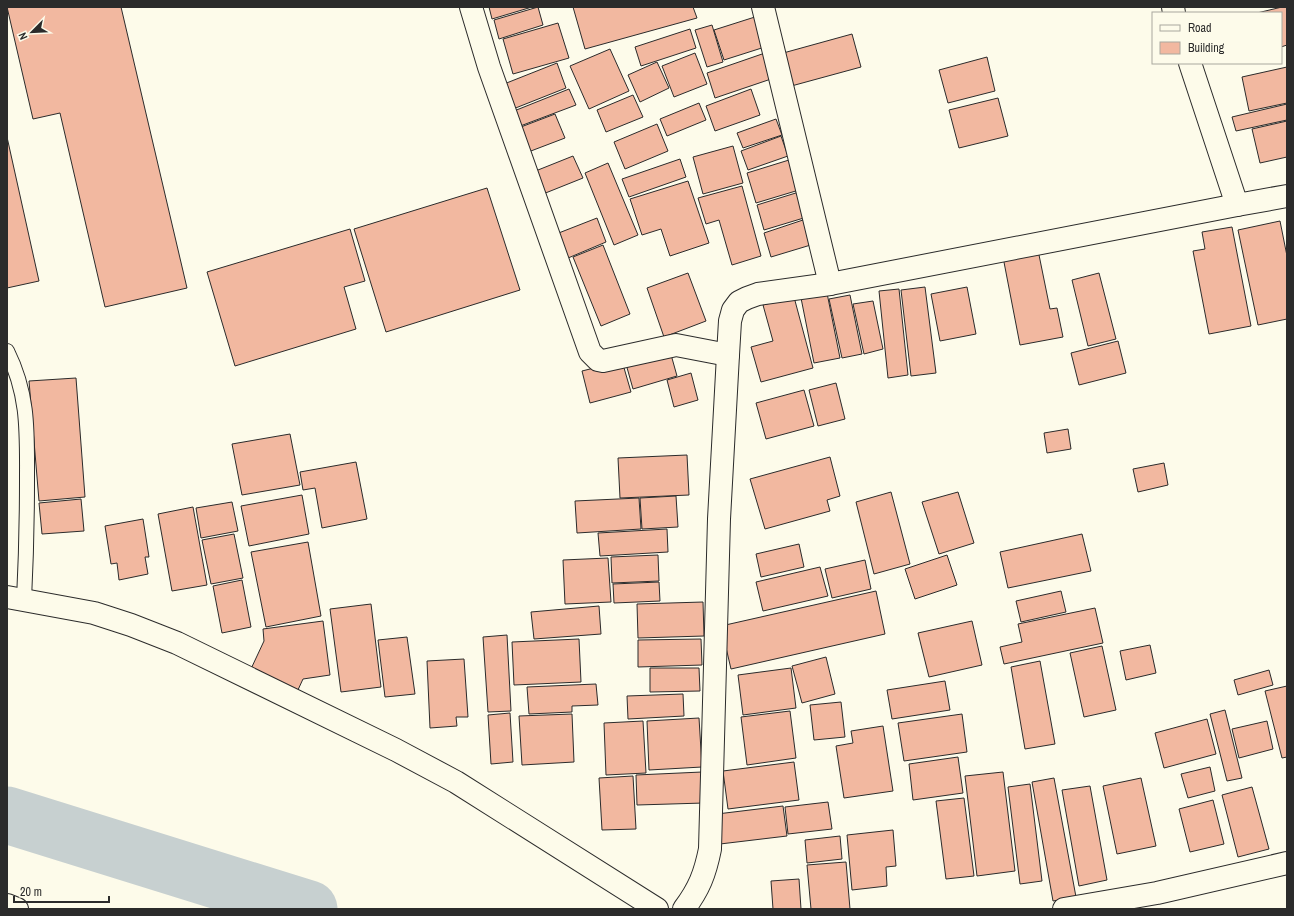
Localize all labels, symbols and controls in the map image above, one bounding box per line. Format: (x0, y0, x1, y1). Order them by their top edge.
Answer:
north arrow (12, 12, 52, 52)
legend (1152, 12, 1282, 64)
text: Road (1188, 20, 1212, 36)
text: N (15, 30, 31, 42)
text: Building (1188, 40, 1225, 56)
scale bar (14, 878, 109, 904)
text: 20 m (20, 884, 42, 900)

